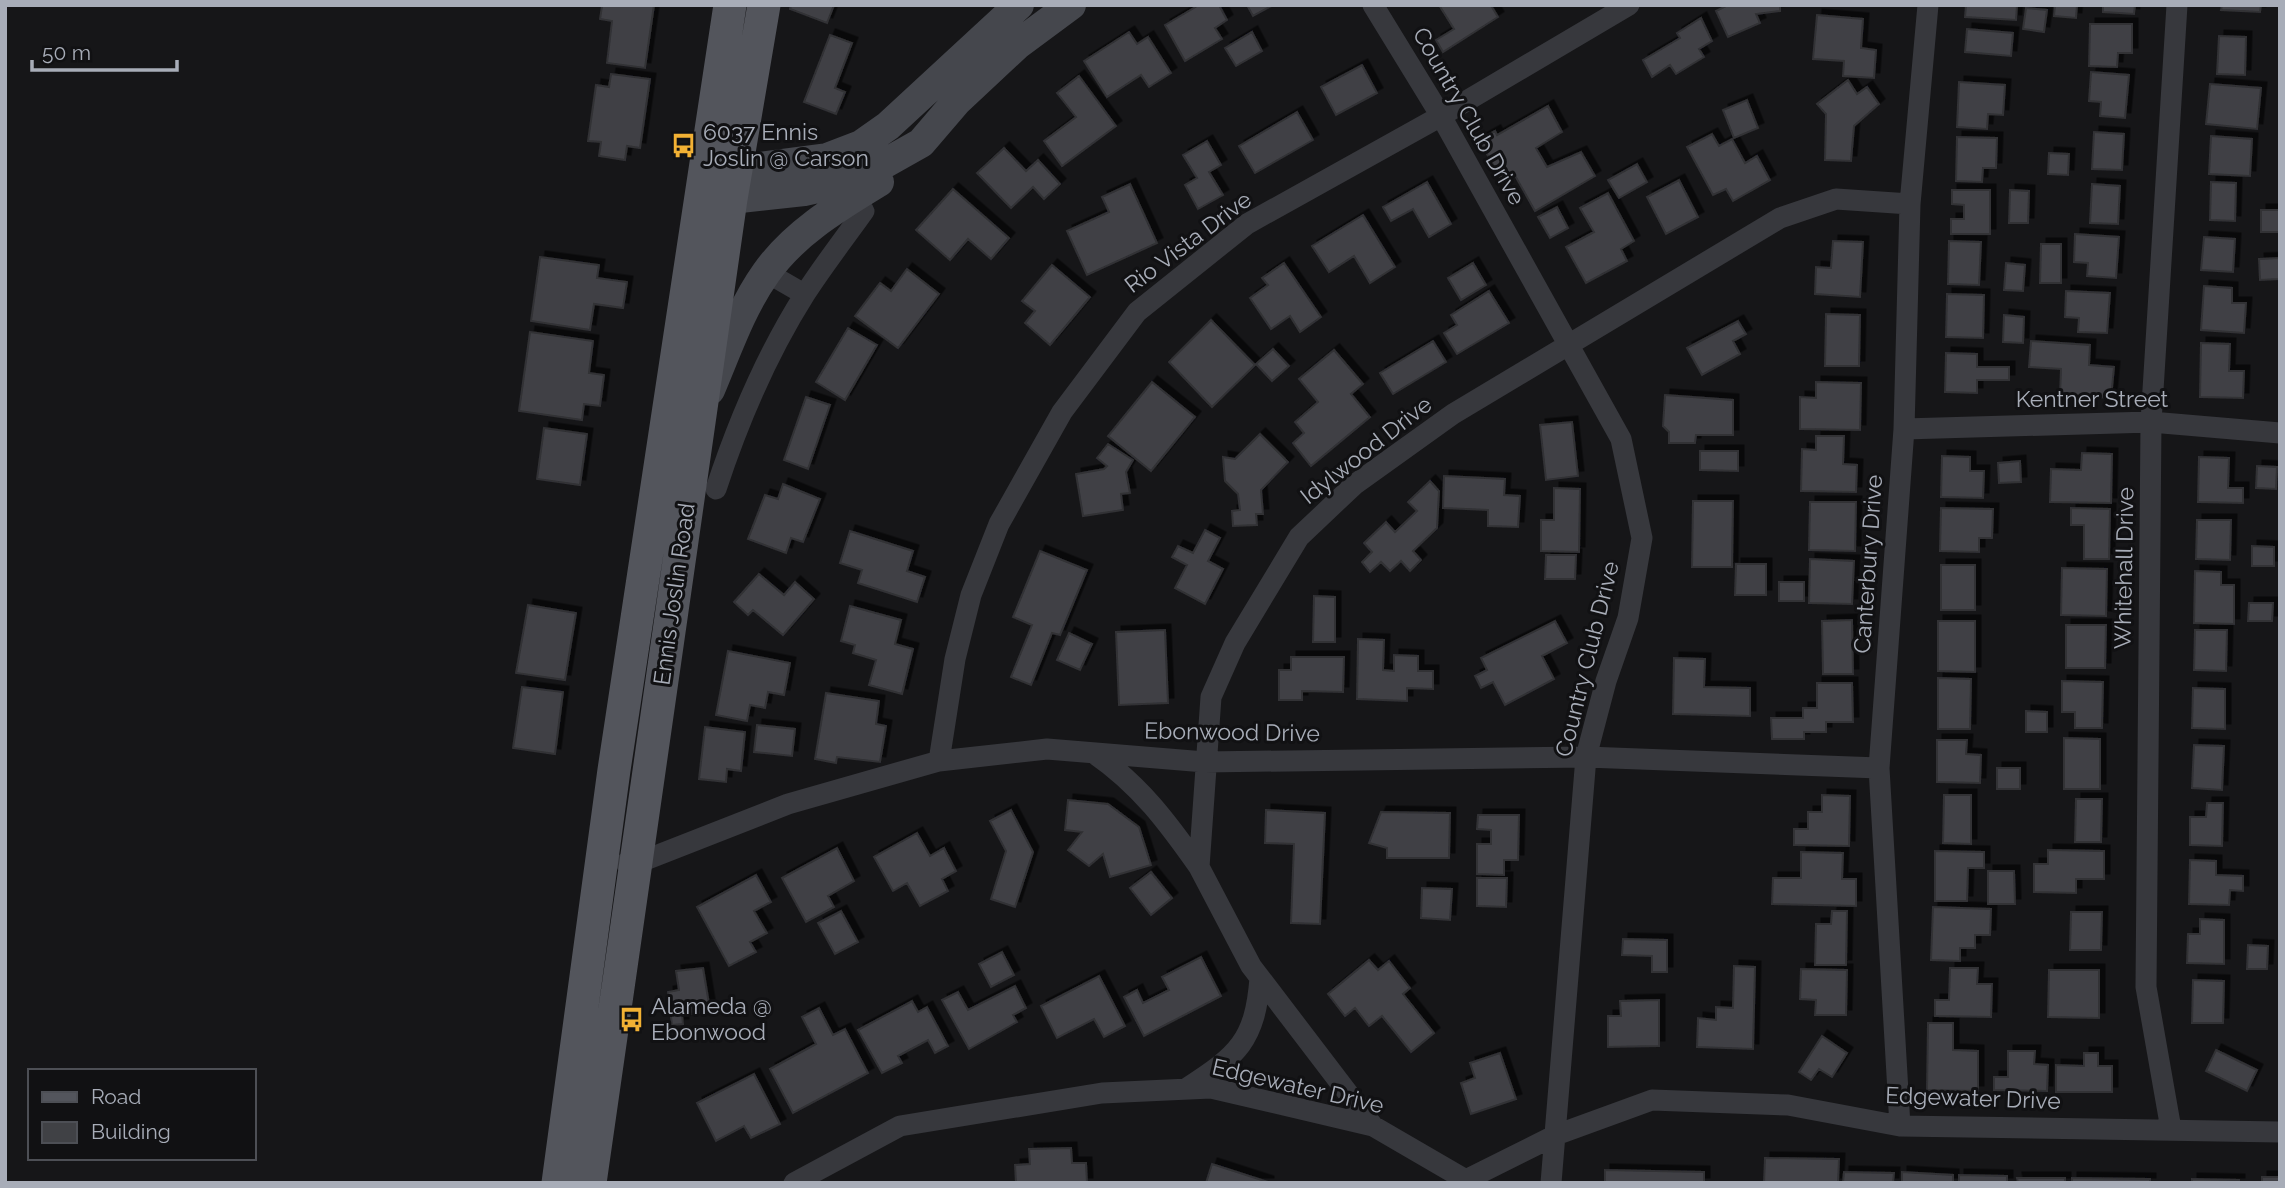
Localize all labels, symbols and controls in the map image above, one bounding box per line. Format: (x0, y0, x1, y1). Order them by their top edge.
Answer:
street label: Country Club Drive (1408, 22, 1531, 209)
scale bar (32, 28, 177, 72)
text: 50 m (42, 40, 91, 65)
place label: 6037 Ennis Joslin @ Carson (703, 118, 869, 171)
bus stop icon: 6037 Ennis Joslin @ Carson (669, 131, 697, 159)
street label: Rio Vista Drive (1119, 185, 1256, 298)
street label: Kentner Street (2016, 385, 2169, 412)
street label: Idylwood Drive (1295, 390, 1437, 509)
street label: Canterbury Drive (1848, 474, 1887, 654)
street label: Whitehall Drive (2109, 487, 2138, 649)
street label: Ennis Joslin Road (647, 501, 700, 687)
street label: Country Club Drive (1549, 558, 1624, 759)
street label: Ebonwood Drive (1144, 716, 1320, 747)
place label: Alameda @ Ebonwood (651, 992, 772, 1045)
bus stop icon: Alameda @ Ebonwood (617, 1005, 645, 1033)
street label: Edgewater Drive (1210, 1053, 1387, 1118)
legend (28, 1069, 256, 1160)
street label: Edgewater Drive (1885, 1081, 2061, 1114)
text: Road (91, 1084, 141, 1109)
text: Building (91, 1119, 171, 1144)

